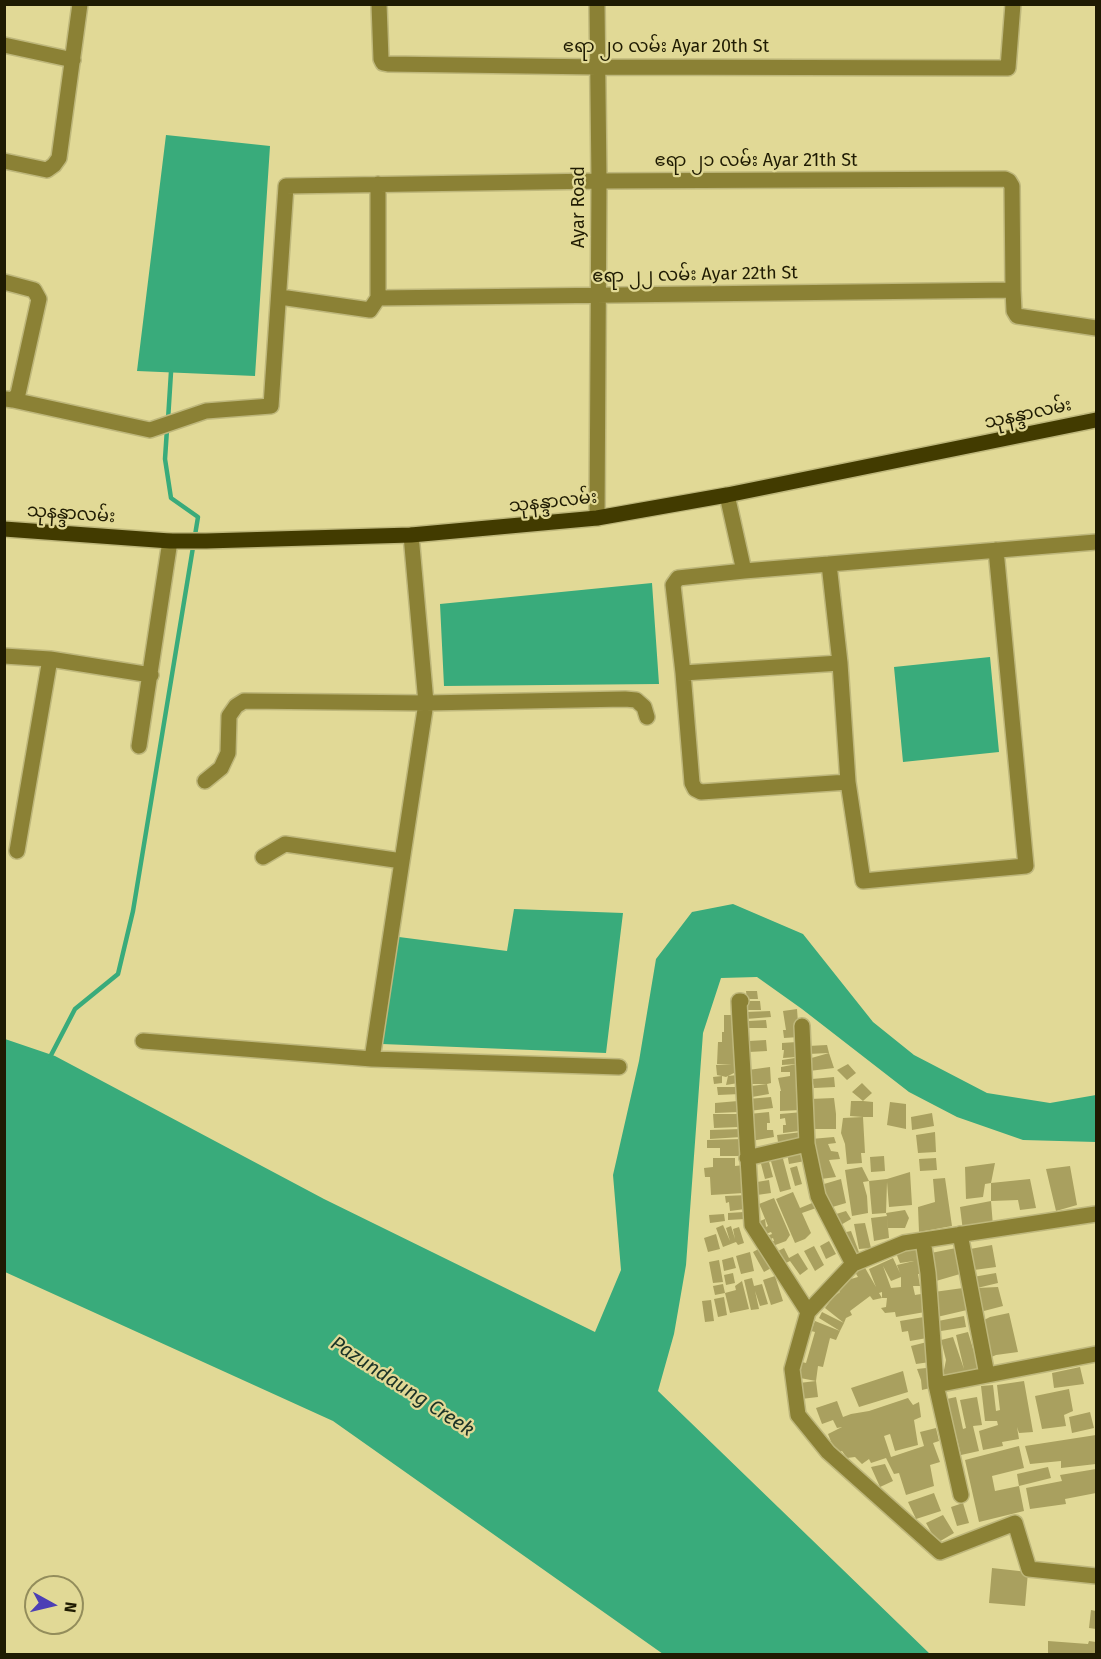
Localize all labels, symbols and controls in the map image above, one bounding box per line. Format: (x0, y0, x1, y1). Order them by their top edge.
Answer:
street label: ဧရာ ၂၀ လမ်း Ayar 20th St (563, 36, 769, 58)
street label: ဧရာ ၂၁ လမ်း Ayar 21th St (654, 150, 858, 172)
street label: Ayar Road (568, 166, 590, 248)
street label: ဧရာ ၂၂ လမ်း Ayar 22th St (592, 262, 798, 288)
street label: သုနန္ဒာလမ်း (982, 394, 1074, 434)
street label: သုနန္ဒာလမ်း (508, 487, 598, 517)
street label: သုနန္ဒာလမ်း (26, 500, 116, 528)
water label: Pazundaung Creek (326, 1332, 478, 1442)
north arrow (24, 1575, 84, 1635)
text: N (60, 1601, 80, 1614)

